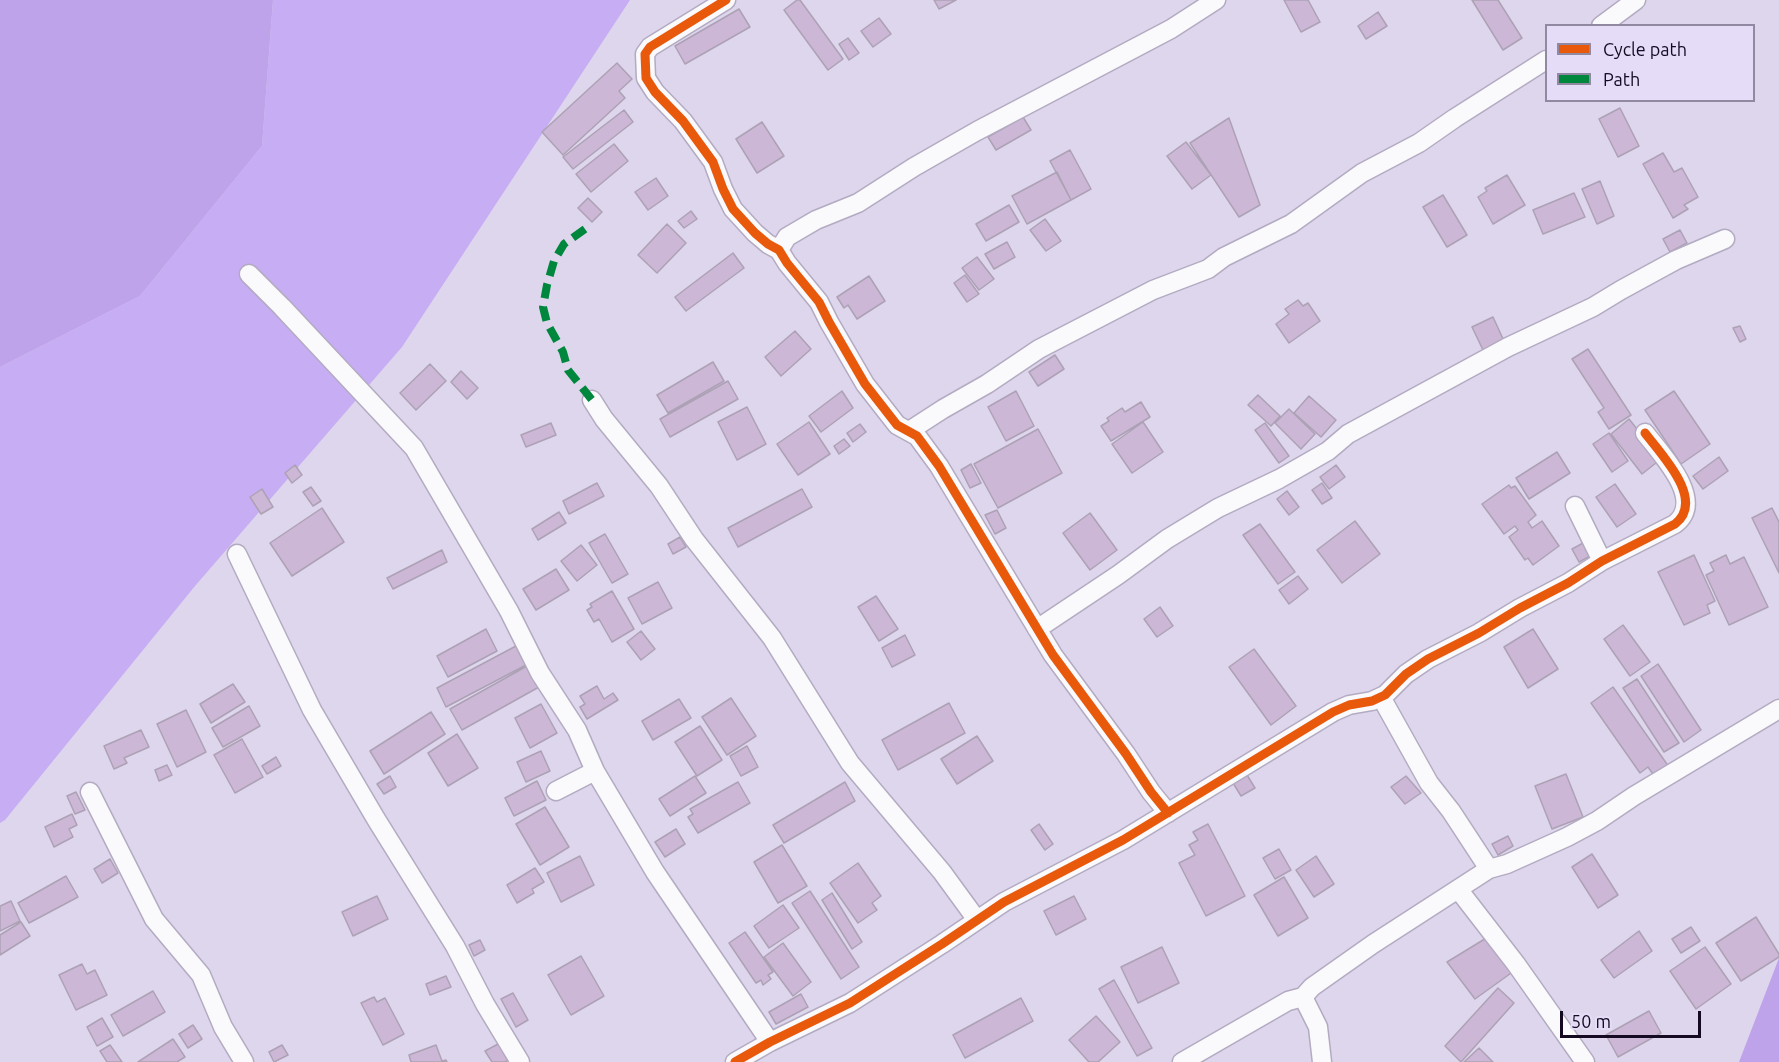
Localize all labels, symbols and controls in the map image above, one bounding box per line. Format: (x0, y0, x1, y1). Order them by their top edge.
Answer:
legend (1545, 24, 1755, 102)
text: Cycle path (1603, 39, 1687, 59)
text: Path (1603, 69, 1640, 89)
scale bar (1563, 999, 1704, 1037)
text: 50 m (1571, 1011, 1611, 1031)

